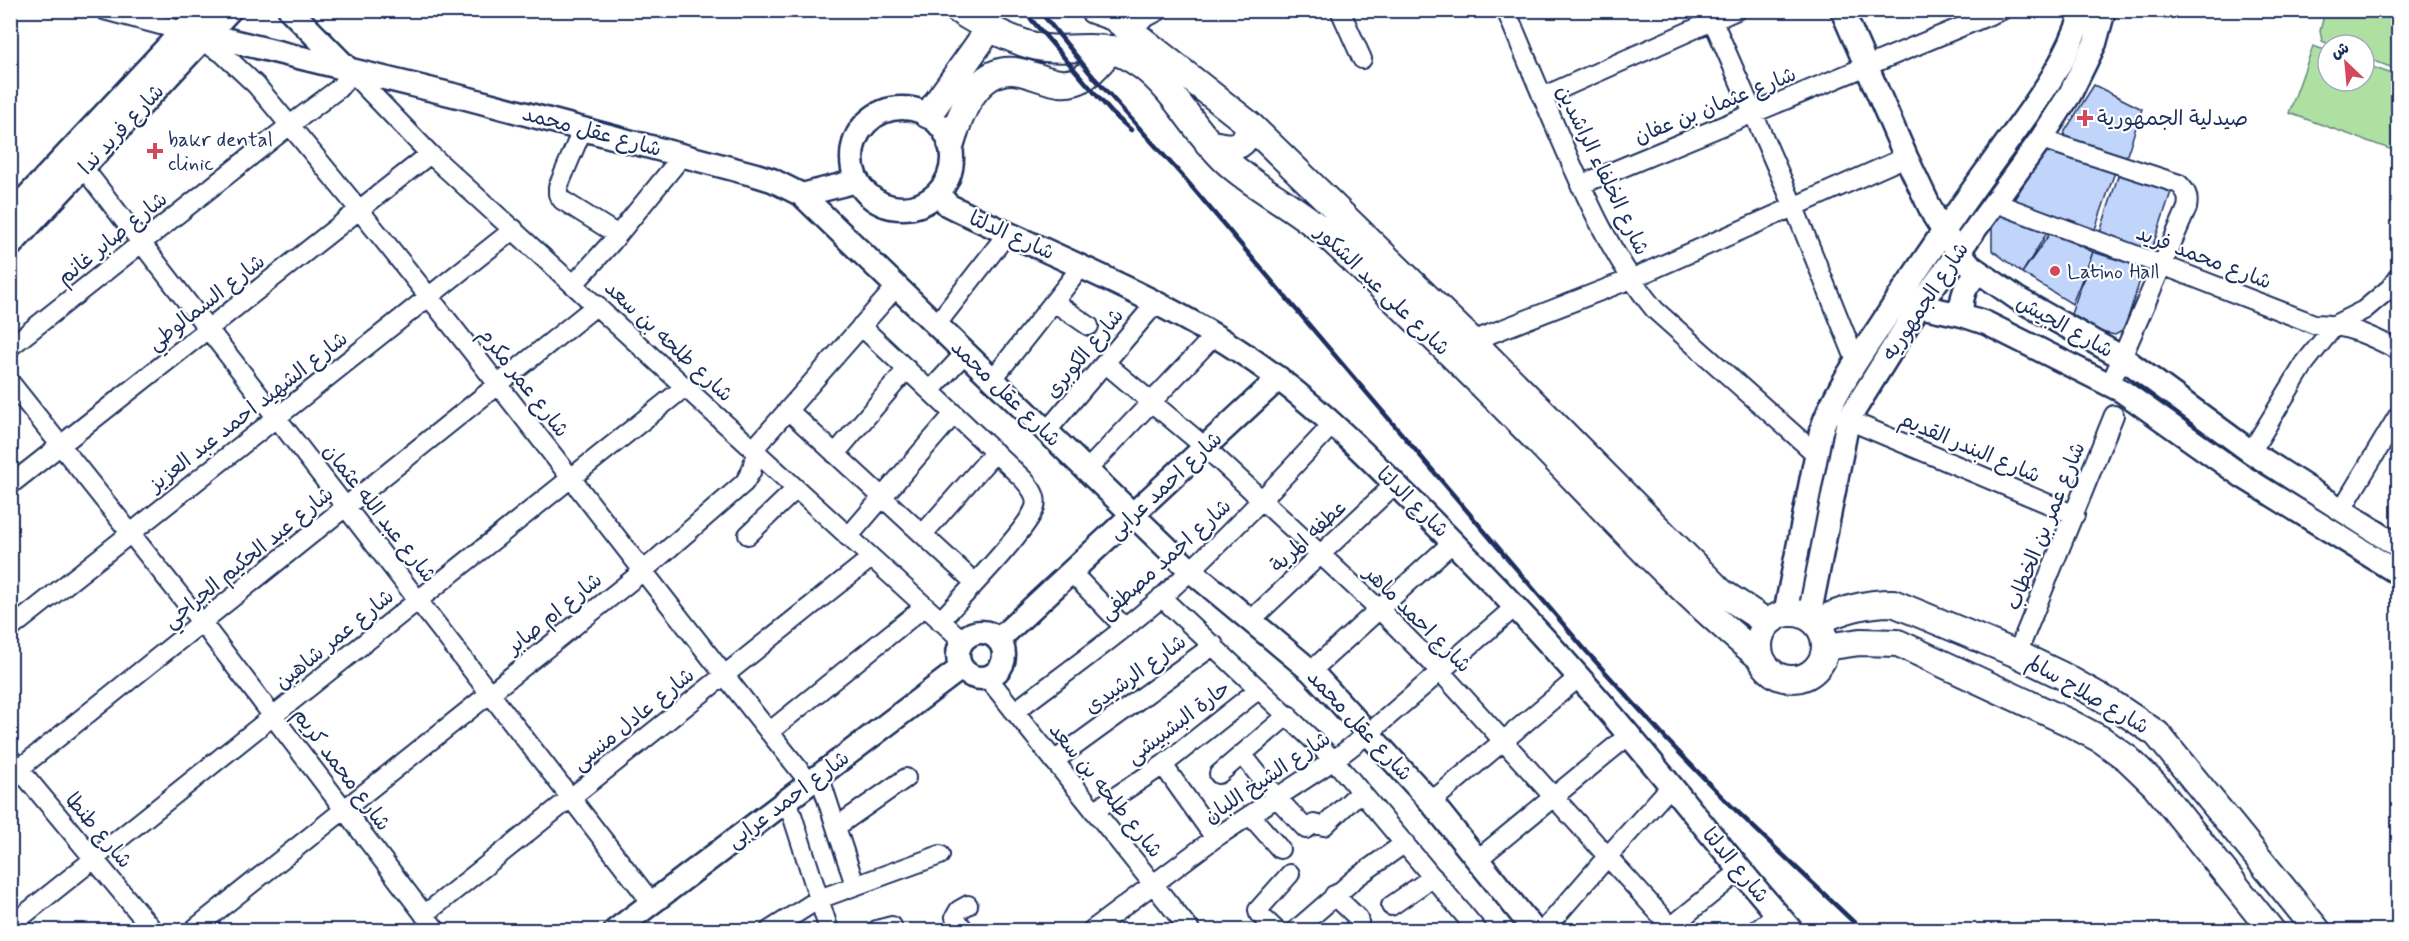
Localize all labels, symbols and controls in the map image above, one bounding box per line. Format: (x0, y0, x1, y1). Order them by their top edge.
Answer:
north arrow (2316, 33, 2376, 93)
text: ش (2328, 38, 2353, 64)
street label: شارع عثمان بن عفان (1630, 61, 1801, 151)
street label: شارع فريد ندا (73, 78, 171, 181)
street label: شارع الخلفاء الراشدين (1549, 81, 1655, 260)
street label: شارع عقل محمد (519, 100, 664, 164)
place label: صيدلية الجمهورية (2097, 105, 2248, 133)
marker: صيدلية الجمهورية (2078, 111, 2092, 125)
place label: bakr dental clinic (168, 126, 273, 178)
marker: bakr dental clinic (146, 142, 164, 160)
street label: شارع صابر غانم (52, 186, 174, 293)
street label: شارع الدلتا (964, 205, 1059, 267)
street label: شارع على عبد الشكور (1307, 218, 1456, 362)
street label: شارع محمد فريد (2132, 219, 2275, 297)
street label: شارع الجمهوريه (1876, 237, 1976, 366)
street label: شارع السمالوطي (142, 248, 274, 361)
place label: Latino Hall (2067, 258, 2160, 286)
marker: Latino Hall (2048, 264, 2062, 278)
street label: شارع طلحه بن سعد (598, 275, 739, 409)
street label: شارع الجيش (2011, 289, 2118, 365)
street label: شارع الكوبرى (1039, 303, 1131, 405)
street label: شارع عمر مكرم (471, 322, 575, 444)
street label: شارع الشهيد احمد عبد العزيز (142, 325, 354, 500)
street label: شارع عقل محمد (944, 334, 1066, 453)
street label: شارع البندر القديم (1894, 406, 2044, 491)
street label: شارع احمد عرابى (1102, 425, 1229, 546)
street label: شارع عبد الله عثمان (316, 438, 442, 589)
street label: شارع عمر بن الخطاب (1999, 438, 2092, 615)
street label: شارع الدلتا (1370, 461, 1455, 544)
street label: شارع عبد الحكيم الجراحي (158, 480, 342, 638)
street label: شارع احمد مصطفى (1094, 493, 1238, 627)
street label: عطفه المرية (1264, 494, 1353, 579)
street label: شارع احمد ماهر (1356, 559, 1477, 679)
street label: شارع ام صابر (499, 566, 609, 663)
street label: شارع عمر شاهين (269, 583, 400, 697)
street label: شارع الرشيدى (1079, 628, 1192, 721)
street label: شارع صلاح سالم (2021, 649, 2154, 742)
street label: شارع عادل منسى (567, 662, 701, 778)
street label: شارع عقل محمد (1300, 664, 1418, 788)
street label: حارة البشبيشى (1121, 674, 1236, 771)
street label: شارع محمد كريم (285, 702, 397, 838)
street label: شارع طلحه بن سعد (1042, 717, 1169, 864)
street label: شارع الشيخ اللبان (1199, 725, 1337, 831)
street label: شارع احمد عرابى (722, 744, 856, 855)
street label: شارع طنطا (58, 787, 138, 874)
street label: شارع الدلتا (1695, 822, 1775, 909)

